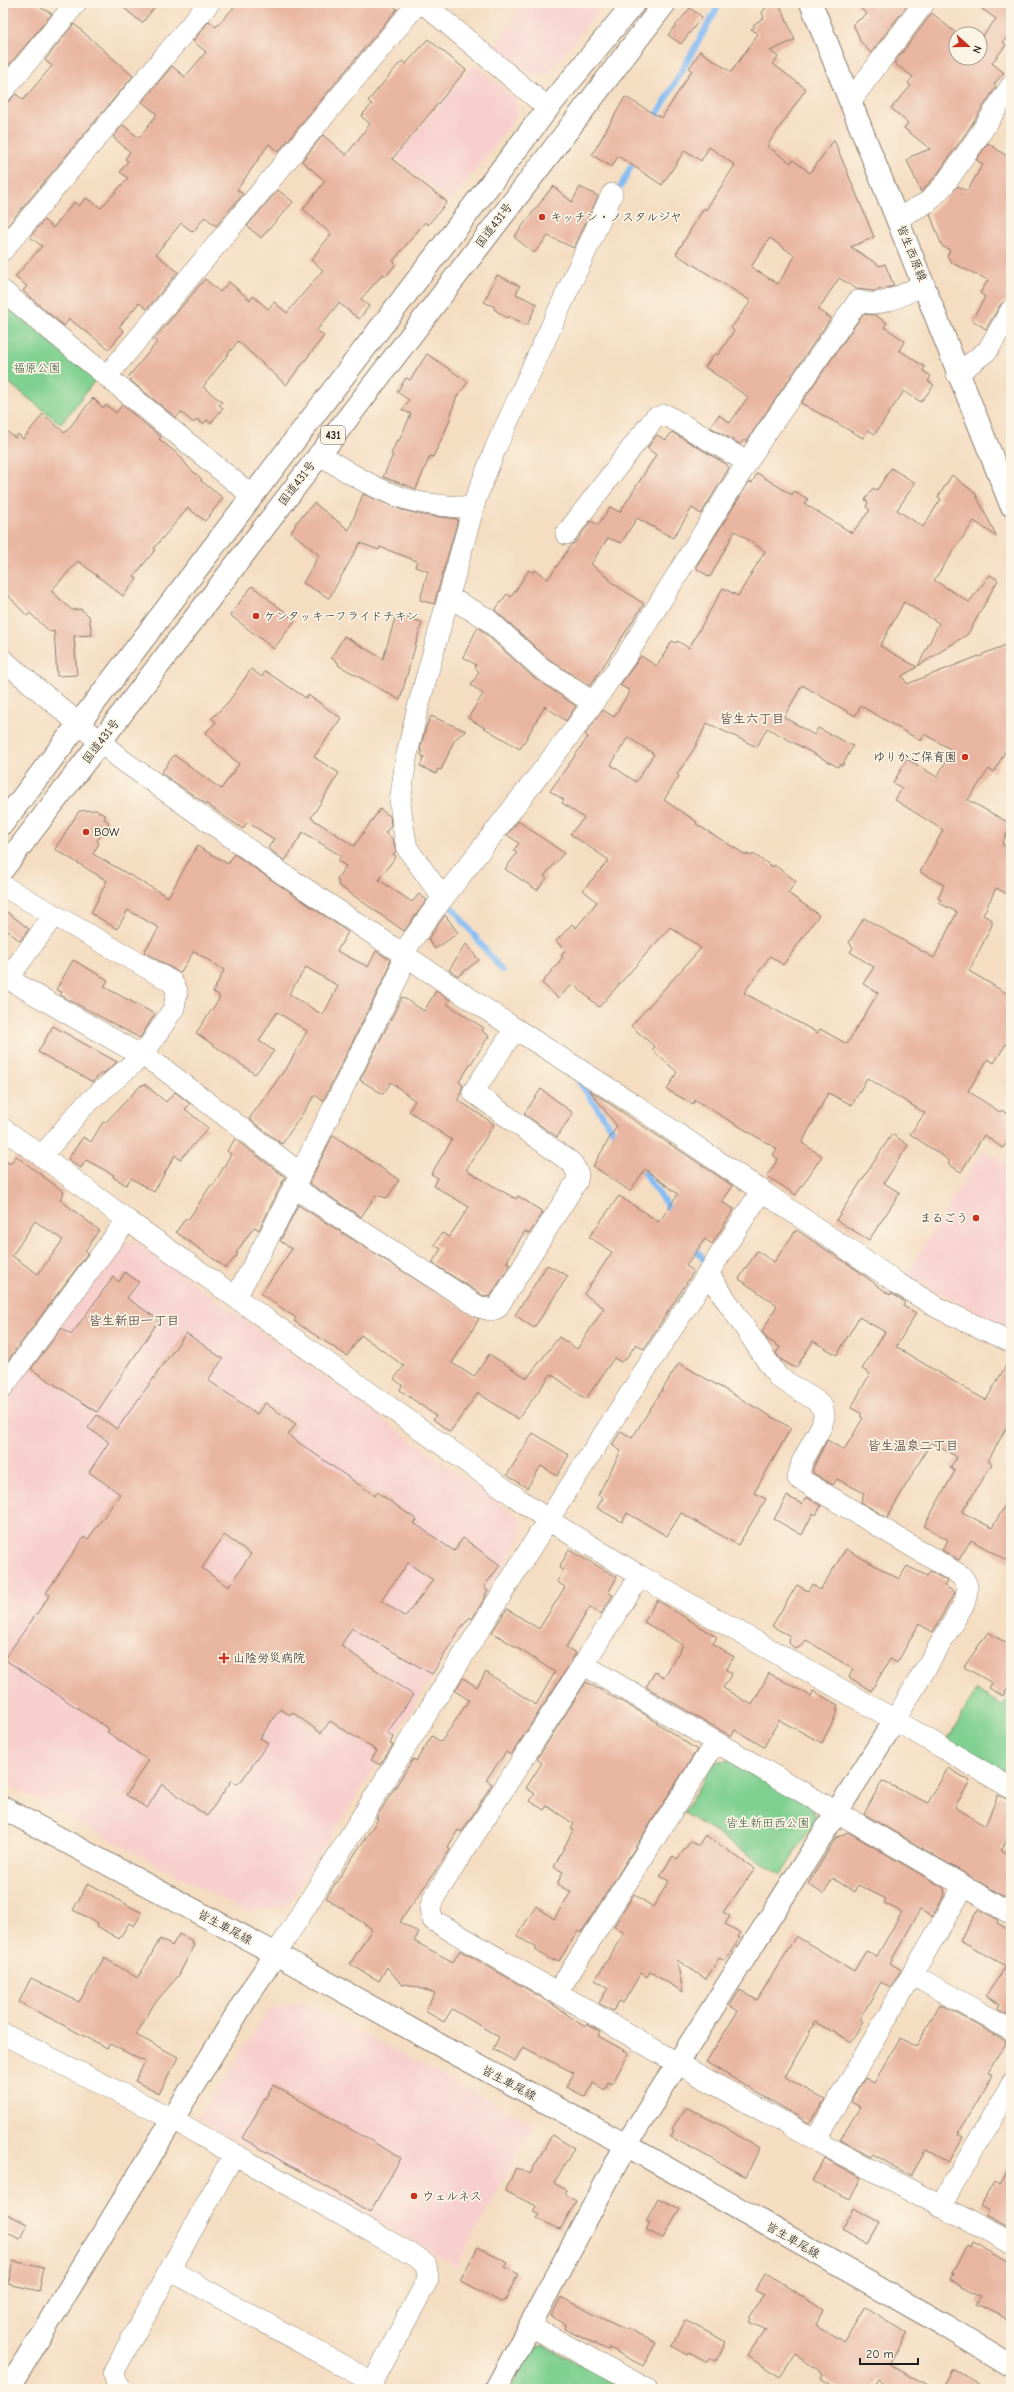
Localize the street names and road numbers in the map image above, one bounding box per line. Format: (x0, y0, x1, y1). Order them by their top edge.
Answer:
street label: 国道431号 (473, 200, 515, 250)
street label: 皆生西原線 (894, 223, 930, 283)
road number: 431 (321, 426, 345, 444)
street label: 国道431号 (276, 458, 318, 508)
street label: 国道431号 (80, 716, 122, 766)
street label: 皆生車尾線 (195, 1907, 255, 1947)
street label: 皆生車尾線 (479, 2063, 539, 2103)
street label: 皆生車尾線 (764, 2219, 822, 2261)

